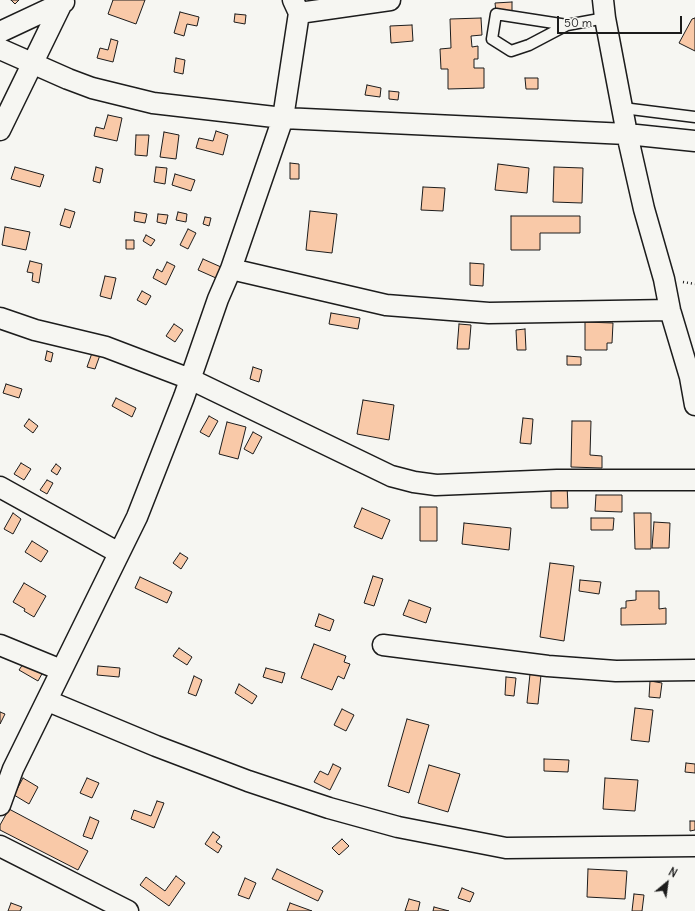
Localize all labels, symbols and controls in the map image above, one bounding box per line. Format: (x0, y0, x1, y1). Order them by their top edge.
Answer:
scale bar (559, 8, 684, 34)
text: 50 m (564, 15, 592, 30)
north arrow (647, 863, 687, 903)
text: N (666, 865, 680, 880)

